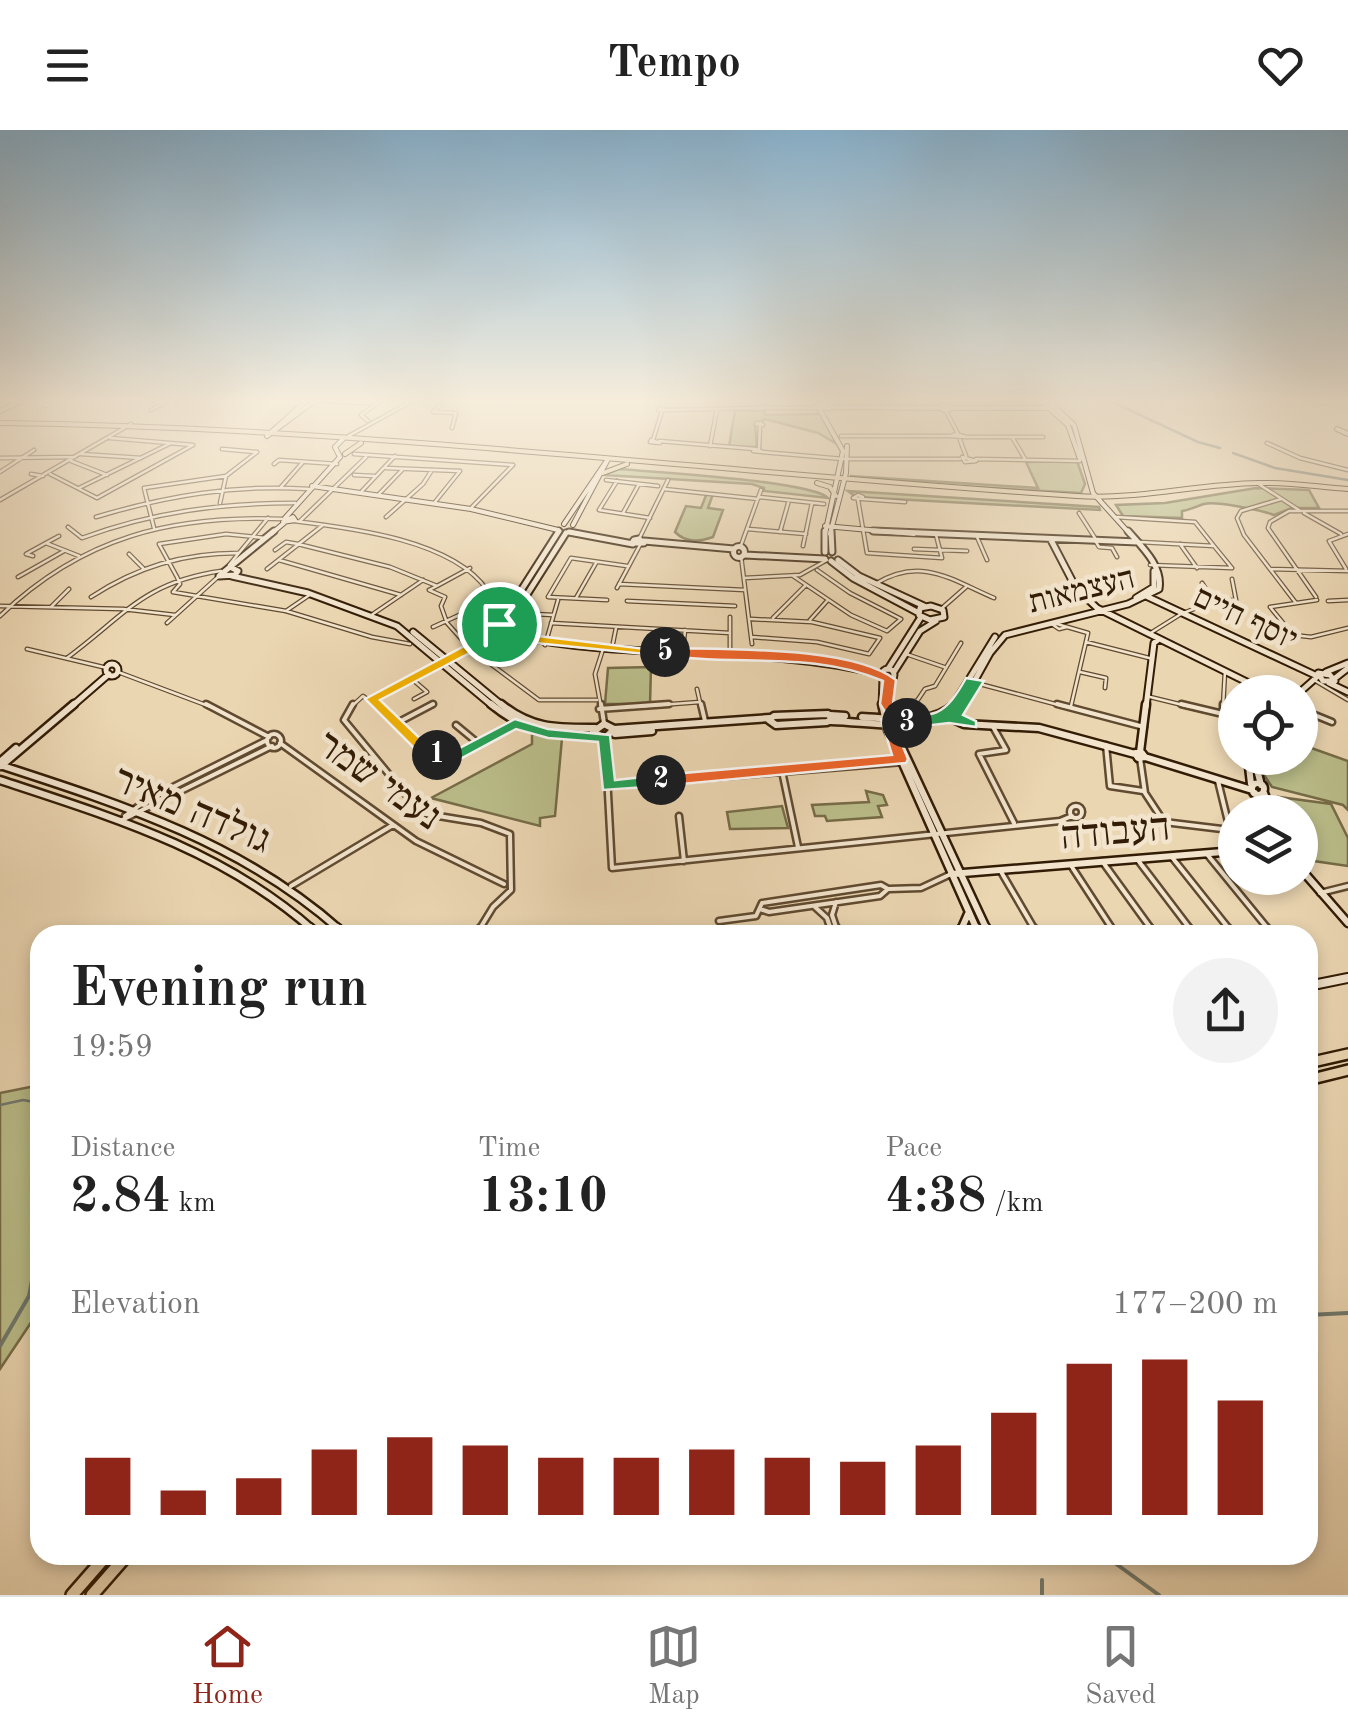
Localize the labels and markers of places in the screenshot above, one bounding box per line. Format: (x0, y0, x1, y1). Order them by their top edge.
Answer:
pin (457, 582, 542, 667)
pin: 5 (640, 627, 690, 677)
pin: 3 (882, 698, 932, 748)
pin: 1 (412, 730, 462, 780)
pin: 2 (636, 755, 686, 805)

